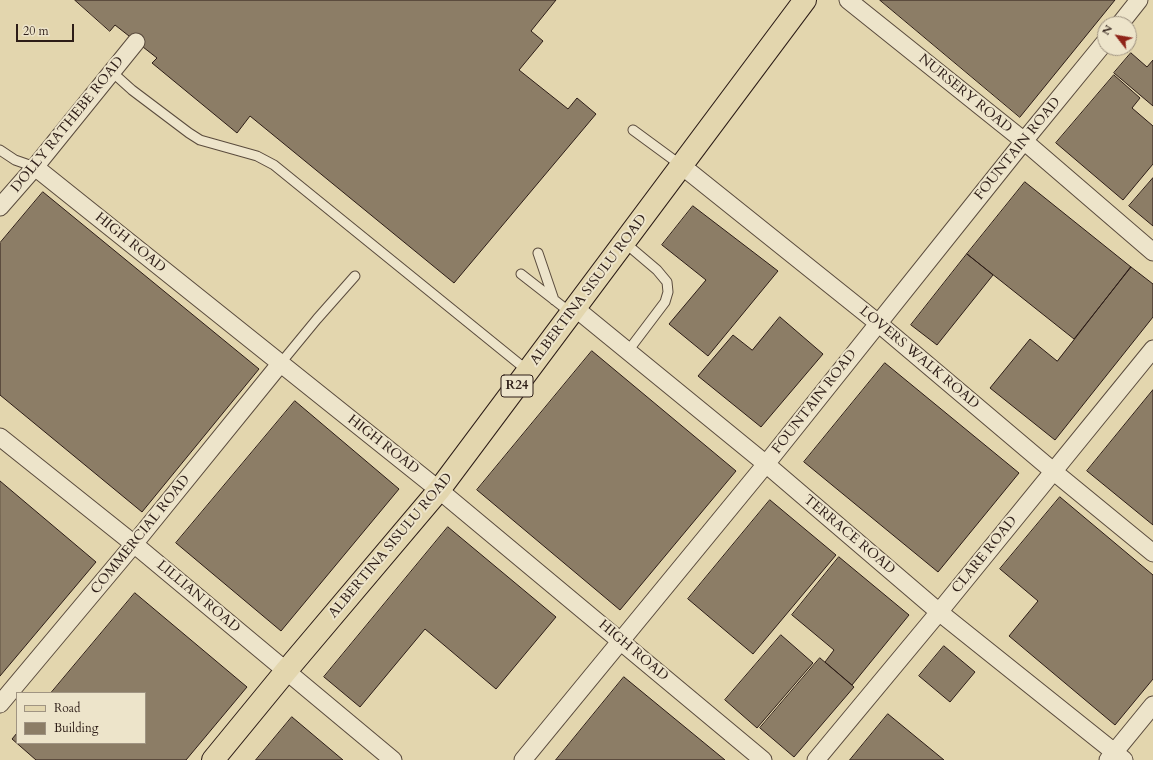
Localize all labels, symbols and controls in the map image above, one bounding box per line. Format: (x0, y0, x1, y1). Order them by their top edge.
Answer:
scale bar (18, 16, 76, 42)
north arrow (1097, 16, 1137, 56)
text: N (1098, 22, 1116, 38)
text: 20 m (23, 23, 49, 39)
street label: NURSERY ROAD (915, 51, 1015, 137)
street label: DOLLY RATHEBE ROAD (8, 54, 128, 196)
street label: FOUNTAIN ROAD (971, 94, 1065, 204)
street label: HIGH ROAD (91, 209, 169, 277)
street label: ALBERTINA SISULU ROAD (527, 211, 651, 369)
street label: LOVERS WALK ROAD (856, 303, 982, 413)
street label: FOUNTAIN ROAD (769, 347, 861, 457)
road number: R24 (501, 375, 533, 397)
street label: HIGH ROAD (344, 412, 422, 478)
street label: ALBERTINA SISULU ROAD (325, 470, 457, 622)
street label: COMMERCIAL ROAD (88, 472, 194, 598)
street label: TERRACE ROAD (800, 492, 898, 578)
street label: CLARE ROAD (949, 513, 1021, 597)
street label: LILLIAN ROAD (153, 557, 243, 637)
street label: HIGH ROAD (595, 617, 671, 685)
legend (16, 692, 146, 744)
text: Road (54, 700, 80, 716)
text: Building (54, 720, 98, 736)

